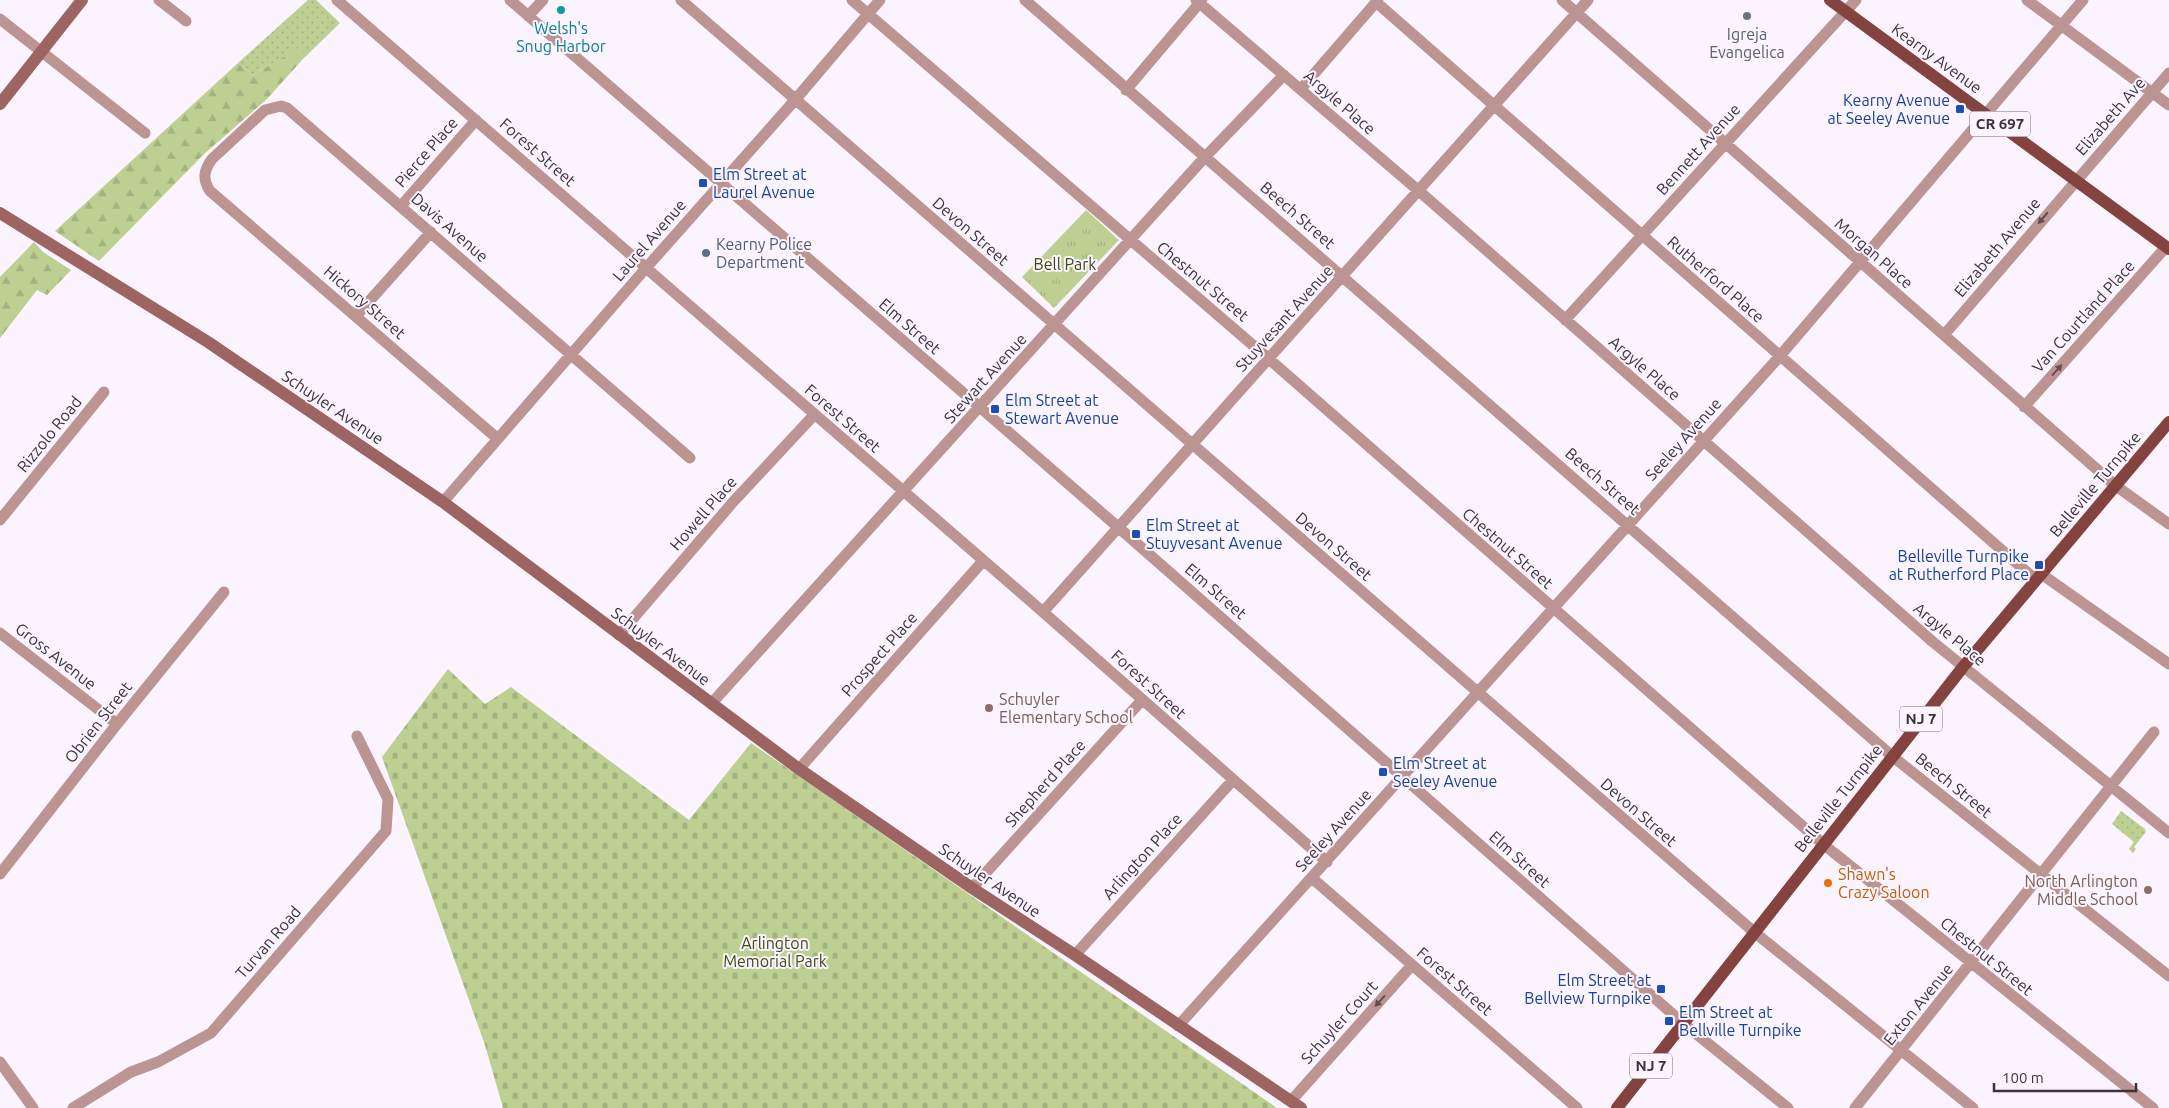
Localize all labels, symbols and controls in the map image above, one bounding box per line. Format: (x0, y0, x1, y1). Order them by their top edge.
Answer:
marker: Welsh's Snug Harbor (555, 4, 567, 16)
marker: Igreja Evangelica (1741, 10, 1753, 22)
place label: Welsh's Snug Harbor (516, 19, 606, 55)
street label: Kearny Avenue (1888, 19, 1986, 97)
place label: Igreja Evangelica (1709, 25, 1785, 61)
street label: Argyle Place (1301, 66, 1379, 138)
street label: Elizabeth Ave (2071, 74, 2149, 158)
place label: Kearny Avenue at Seeley Avenue (1827, 91, 1950, 127)
street label: Bennett Avenue (1652, 100, 1744, 198)
marker: Kearny Avenue at Seeley Avenue (1954, 103, 1966, 115)
road number: CR 697 (1970, 112, 2030, 136)
street label: Pierce Place (391, 113, 461, 191)
street label: Forest Street (497, 114, 580, 190)
place label: Elm Street at Laurel Avenue (713, 165, 815, 201)
marker: Elm Street at Laurel Avenue (697, 177, 709, 189)
street label: Beech Street (1257, 178, 1339, 253)
street label: Davis Avenue (408, 189, 492, 265)
street label: Devon Street (929, 193, 1013, 269)
street label: Elizabeth Avenue (1950, 194, 2044, 300)
street label: Laurel Avenue (609, 196, 689, 284)
one-way arrow (2038, 212, 2049, 224)
street label: Morgan Place (1831, 214, 1917, 292)
street label: Rutherford Place (1664, 232, 1768, 326)
place label: Kearny Police Department (716, 235, 812, 271)
street label: Chestnut Street (1154, 237, 1253, 325)
marker: Kearny Police Department (700, 247, 712, 259)
park label: Bell Park (1034, 255, 1096, 273)
street label: Van Courtland Place (2028, 256, 2138, 376)
street label: Stuyvesant Avenue (1232, 261, 1336, 375)
street label: Hickory Street (321, 262, 410, 343)
street label: Elm Street (876, 295, 945, 358)
street label: Stewart Avenue (940, 330, 1030, 426)
street label: Argyle Place (1606, 332, 1684, 404)
one-way arrow (2051, 365, 2063, 377)
street label: Schuyler Avenue (279, 366, 387, 448)
street label: Forest Street (802, 380, 885, 456)
place label: Elm Street at Stewart Avenue (1005, 391, 1119, 427)
street label: Rizzolo Road (13, 393, 85, 475)
street label: Seeley Avenue (1641, 394, 1725, 484)
marker: Elm Street at Stewart Avenue (989, 403, 1001, 415)
street label: Belleville Turnpike (2046, 428, 2144, 540)
street label: Beech Street (1562, 444, 1644, 519)
street label: Howell Place (666, 472, 740, 554)
street label: Chestnut Street (1459, 504, 1557, 593)
street label: Devon Street (1292, 508, 1376, 584)
place label: Elm Street at Stuyvesant Avenue (1146, 516, 1283, 552)
marker: Elm Street at Stuyvesant Avenue (1130, 528, 1142, 540)
place label: Belleville Turnpike at Rutherford Place (1889, 547, 2029, 583)
marker: Belleville Turnpike at Rutherford Place (2033, 559, 2045, 571)
street label: Elm Street (1182, 560, 1251, 623)
street label: Argyle Place (1910, 599, 1990, 669)
street label: Schuyler Avenue (608, 603, 714, 689)
street label: Prospect Place (838, 608, 920, 700)
street label: Gross Avenue (12, 619, 100, 693)
street label: Forest Street (1108, 646, 1191, 723)
street label: Obrien Street (61, 677, 136, 766)
place label: Schuyler Elementary School (999, 690, 1133, 726)
marker: Schuyler Elementary School (983, 702, 995, 714)
road number: NJ 7 (1900, 706, 1942, 732)
street label: Shepherd Place (1001, 736, 1089, 830)
street label: Belleville Turnpike (1790, 741, 1886, 855)
street label: Beech Street (1912, 749, 1996, 822)
place label: Elm Street at Seeley Avenue (1393, 754, 1497, 790)
marker: Elm Street at Seeley Avenue (1377, 766, 1389, 778)
street label: Devon Street (1597, 774, 1681, 850)
street label: Seeley Avenue (1291, 785, 1375, 875)
street label: Arlington Place (1099, 809, 1185, 903)
street label: Elm Street (1486, 827, 1555, 891)
street label: Schuyler Avenue (936, 839, 1044, 921)
place label: Shawn's Crazy Saloon (1838, 865, 1930, 901)
place label: North Arlington Middle School (2024, 872, 2138, 908)
marker: Shawn's Crazy Saloon (1822, 877, 1834, 889)
marker: North Arlington Middle School (2142, 884, 2154, 896)
street label: Turvan Road (232, 902, 304, 982)
street label: Chestnut Street (1937, 913, 2037, 999)
park label: Arlington Memorial Park (723, 934, 827, 970)
street label: Forest Street (1414, 943, 1497, 1019)
street label: Exton Avenue (1880, 960, 1956, 1048)
place label: Elm Street at Bellview Turnpike (1524, 971, 1652, 1007)
street label: Schuyler Court (1297, 976, 1381, 1067)
marker: Elm Street at Bellview Turnpike (1655, 983, 1667, 995)
one-way arrow (1374, 995, 1385, 1008)
place label: Elm Street at Bellville Turnpike (1679, 1003, 1802, 1039)
marker: Elm Street at Bellville Turnpike (1663, 1015, 1675, 1027)
road number: NJ 7 (1630, 1054, 1672, 1078)
scale bar (1994, 1060, 2136, 1092)
text: 100 m (2002, 1069, 2044, 1086)

